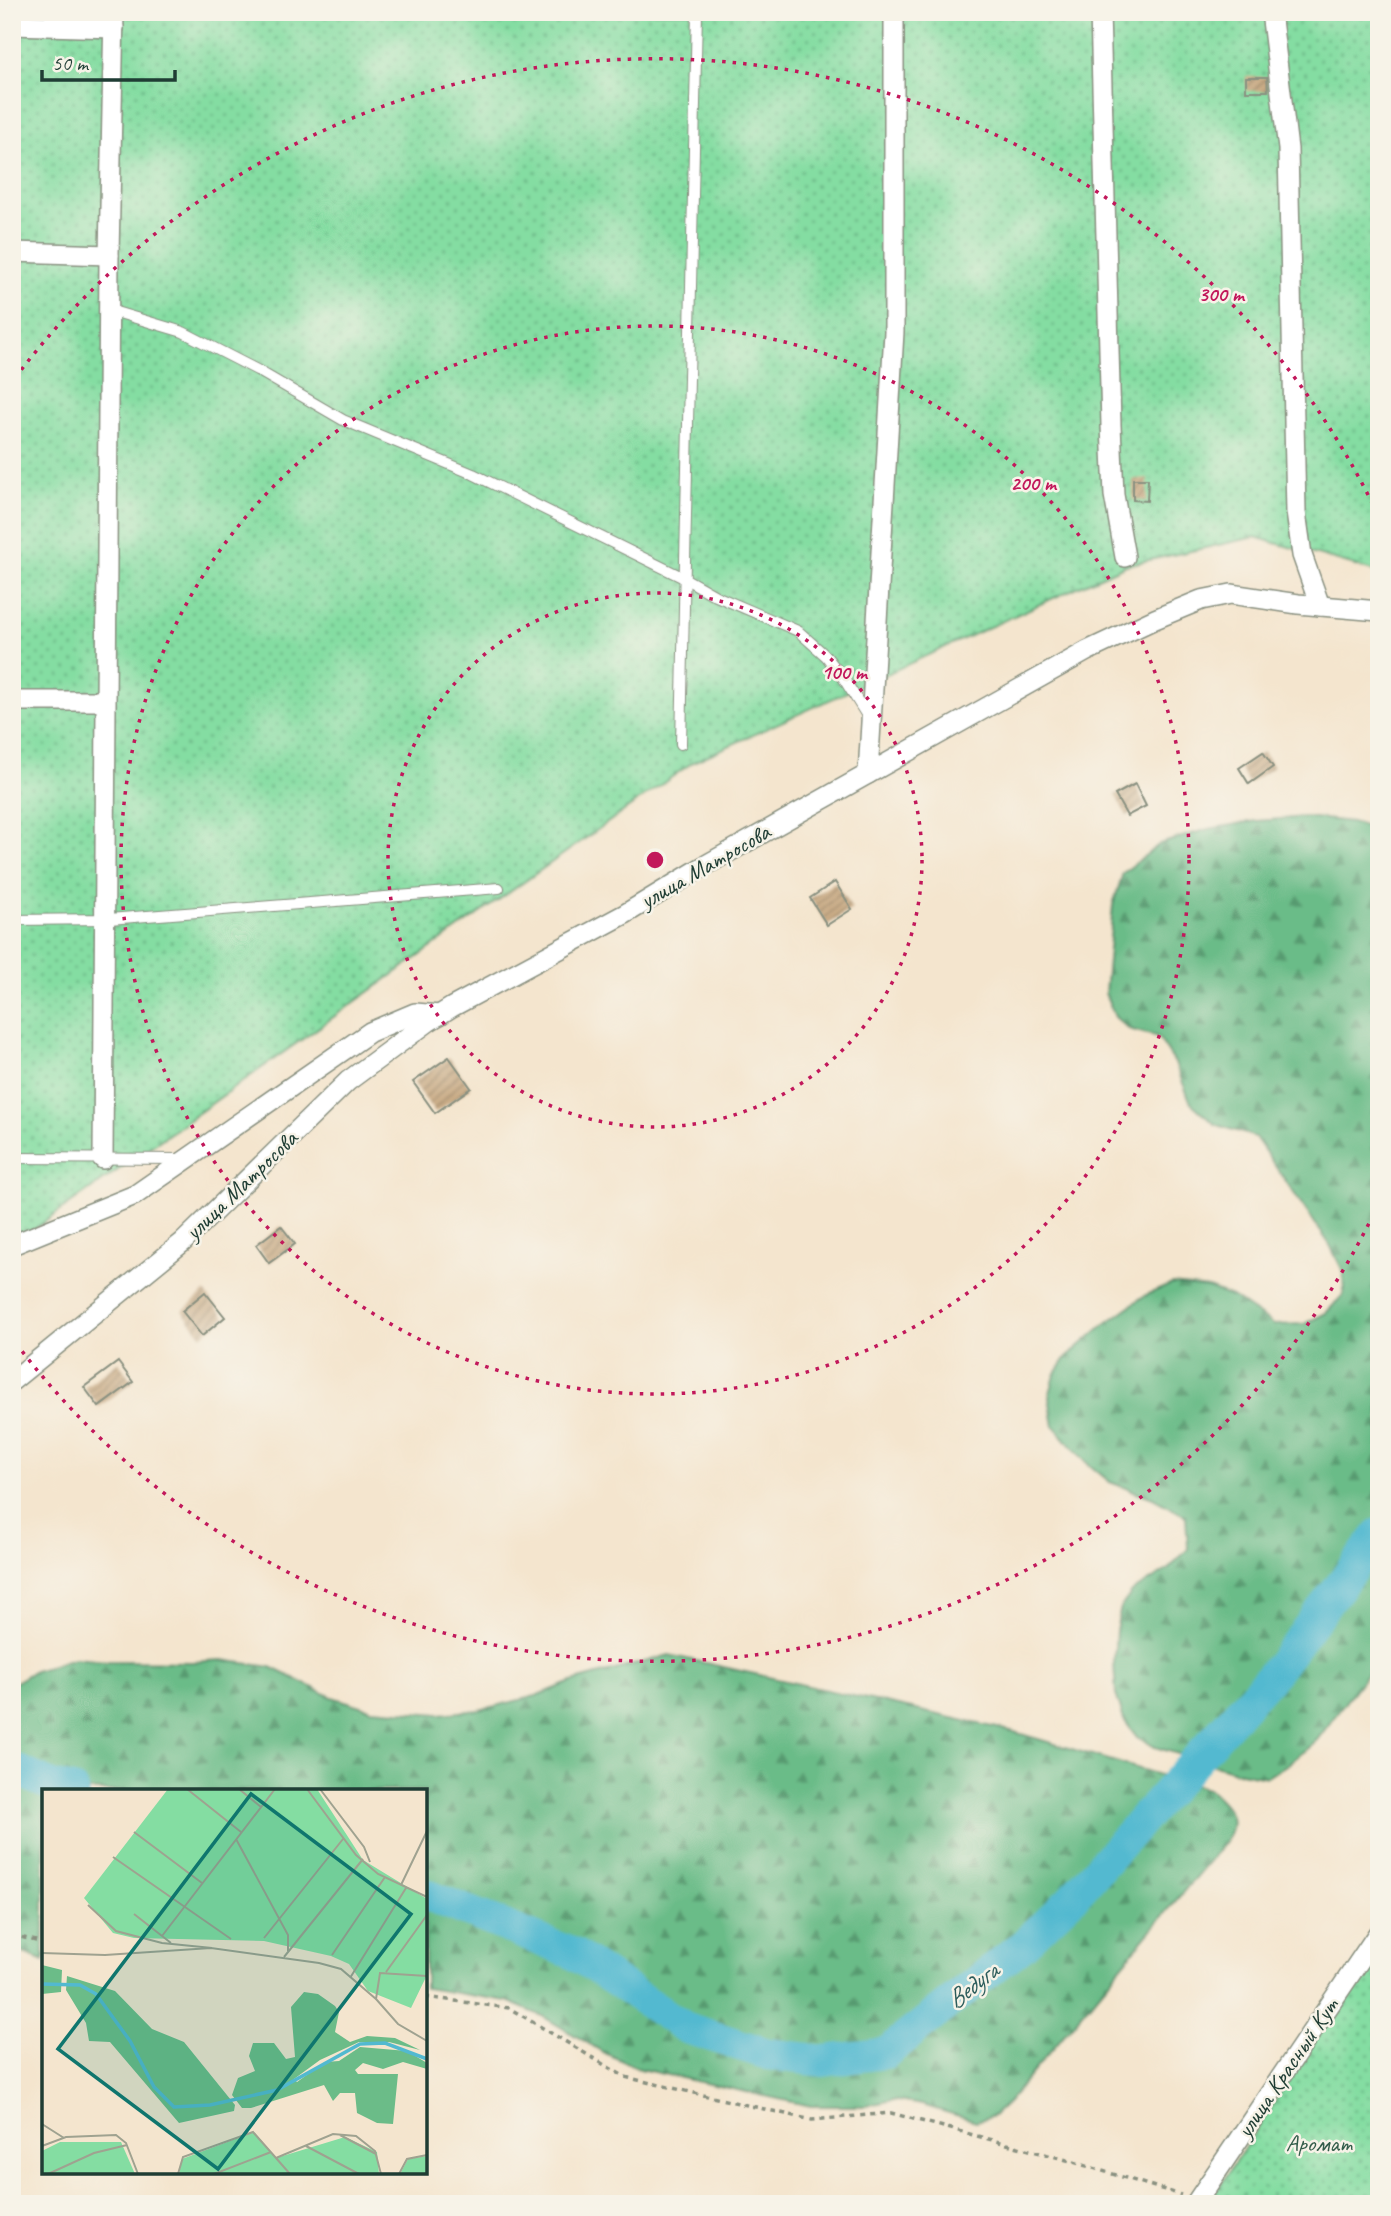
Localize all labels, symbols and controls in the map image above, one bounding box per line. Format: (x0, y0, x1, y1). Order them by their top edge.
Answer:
scale bar (42, 38, 175, 82)
text: 50 m (52, 50, 90, 76)
text: 300 m (1198, 281, 1246, 307)
text: 200 m (1010, 470, 1058, 496)
text: 100 m (821, 659, 869, 685)
street label: улица Матросова (633, 816, 777, 916)
centre of rings (643, 848, 667, 872)
street label: улица Матросова (177, 1123, 305, 1248)
inset map (42, 1789, 427, 2174)
water label: Ведуга (940, 1953, 1008, 2016)
street label: улица Красный Кут (1228, 1991, 1346, 2145)
park label: Аромат (1286, 2128, 1353, 2158)

